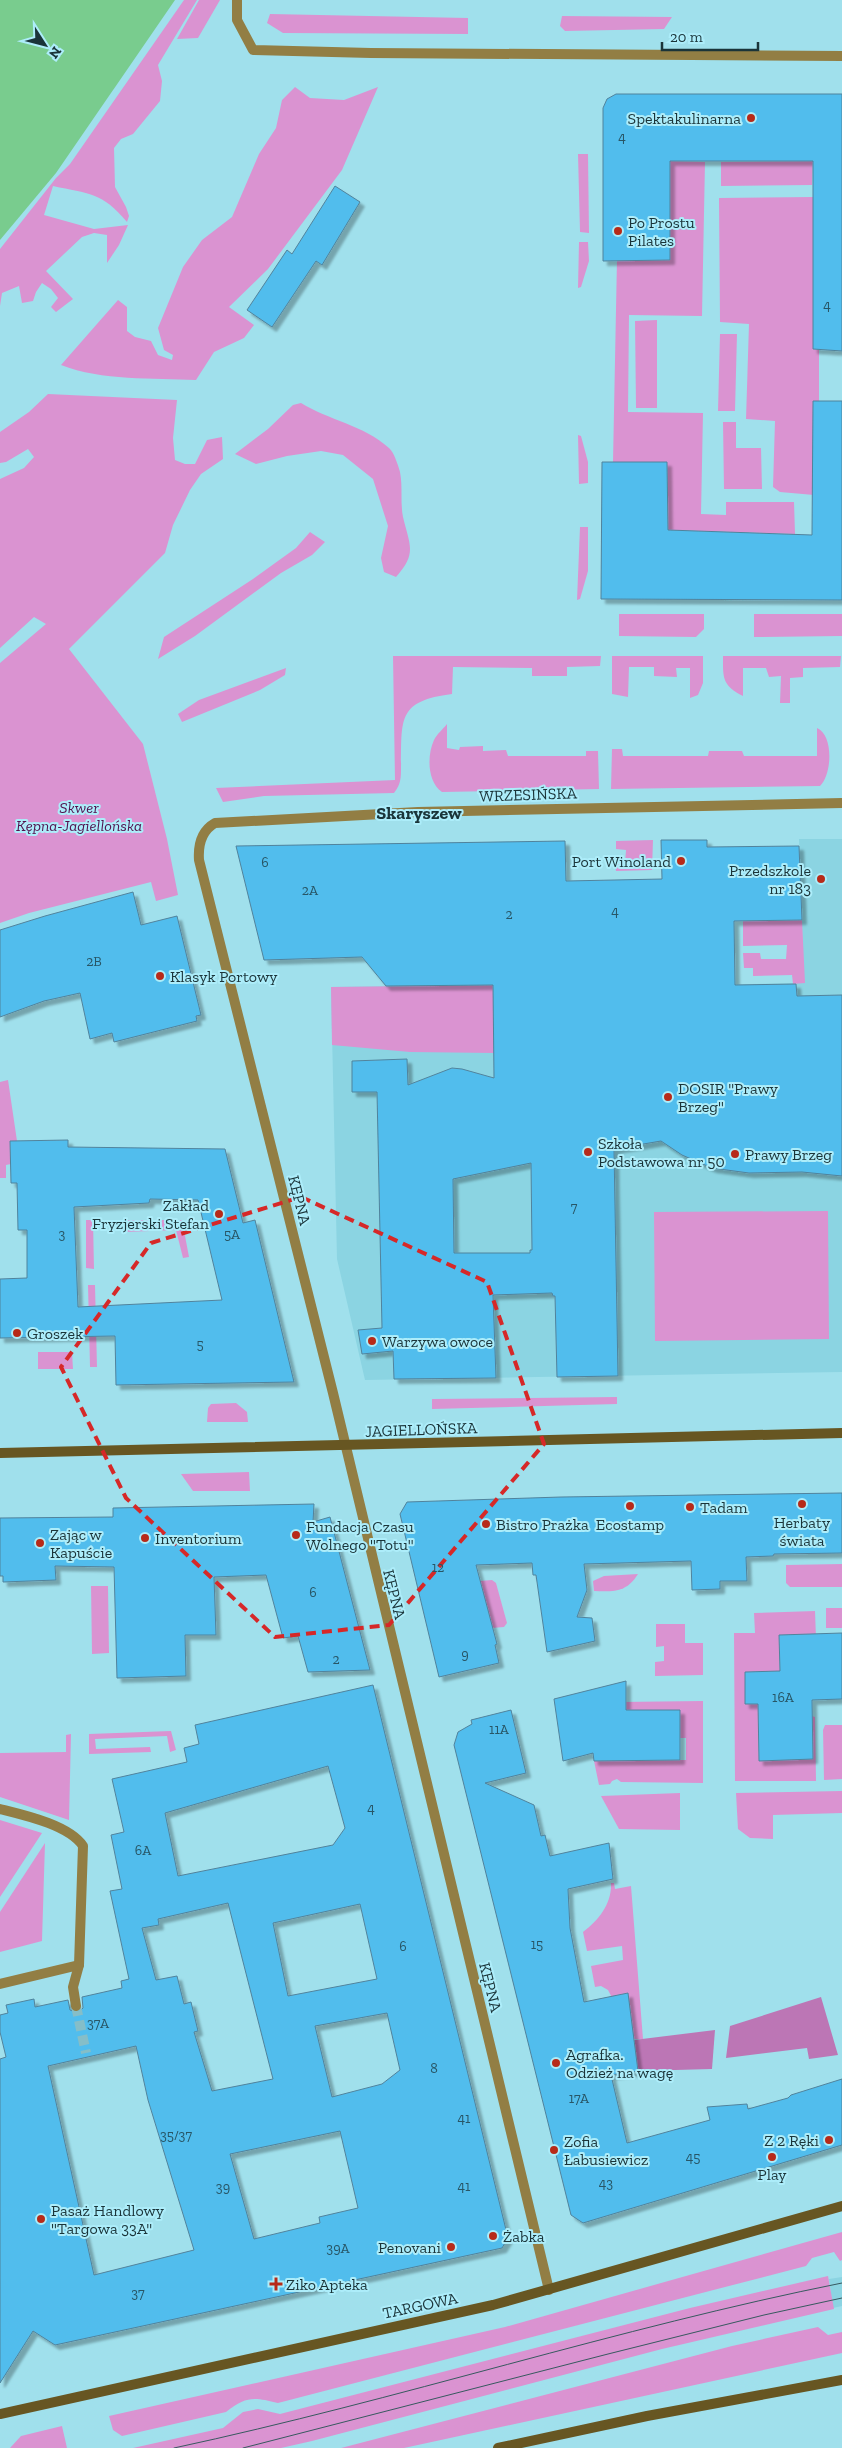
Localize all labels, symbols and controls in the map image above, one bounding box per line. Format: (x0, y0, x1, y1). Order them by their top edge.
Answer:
north arrow (20, 20, 70, 70)
scale bar (662, 20, 758, 52)
text: 20 m (670, 28, 703, 46)
text: N (45, 43, 65, 62)
place label: Spektakulinarna (628, 109, 741, 128)
marker: Spektakulinarna (745, 112, 757, 124)
house number: 4 (618, 129, 626, 146)
place label: Po Prostu Pilates (628, 213, 695, 250)
marker: Po Prostu Pilates (612, 225, 624, 237)
house number: 4 (823, 297, 831, 314)
street label: WRZESIŃSKA (479, 783, 578, 806)
park label: Skwer Kępna-Jagiellońska (16, 798, 142, 835)
district label: Skaryszew (376, 802, 462, 824)
place label: Port Winoland (572, 852, 671, 871)
house number: 6 (261, 854, 269, 871)
marker: Port Winoland (675, 855, 687, 867)
place label: Przedszkole nr 183 (729, 861, 811, 898)
marker: Przedszkole nr 183 (815, 873, 827, 885)
house number: 2A (302, 882, 319, 899)
house number: 4 (611, 903, 619, 920)
house number: 2 (505, 906, 513, 923)
house number: 2B (86, 953, 102, 970)
place label: Klasyk Portowy (170, 967, 278, 986)
marker: Klasyk Portowy (154, 970, 166, 982)
place label: DOSIR "Prawy Brzeg" (678, 1079, 779, 1116)
marker: DOSIR "Prawy Brzeg" (662, 1091, 674, 1103)
place label: Szkoła Podstawowa nr 50 (598, 1134, 725, 1171)
place label: Prawy Brzeg (745, 1145, 832, 1164)
marker: Szkoła Podstawowa nr 50 (582, 1146, 594, 1158)
marker: Prawy Brzeg (729, 1148, 741, 1160)
street label: KĘPNA (284, 1173, 315, 1228)
place label: Zakład Fryzjerski Stefan (92, 1196, 210, 1233)
house number: 7 (571, 1199, 578, 1216)
marker: Zakład Fryzjerski Stefan (213, 1208, 225, 1220)
house number: 3 (59, 1226, 66, 1243)
house number: 5A (224, 1226, 241, 1243)
place label: Groszek (27, 1324, 84, 1343)
marker: Groszek (11, 1327, 23, 1339)
place label: Warzywa owoce (382, 1332, 493, 1351)
marker: Warzywa owoce (366, 1335, 378, 1347)
house number: 5 (196, 1336, 204, 1353)
street label: JAGIELLOŃSKA (365, 1418, 478, 1441)
place label: Tadam (700, 1498, 748, 1517)
marker: Herbaty świata (796, 1498, 808, 1510)
marker: Ecostamp (624, 1500, 636, 1512)
marker: Tadam (684, 1501, 696, 1513)
place label: Herbaty świata (774, 1513, 831, 1550)
place label: Bistro Prażka (496, 1515, 589, 1534)
place label: Ecostamp (596, 1515, 664, 1534)
place label: Fundacja Czasu Wolnego "Totu" (306, 1517, 414, 1554)
marker: Bistro Prażka (480, 1518, 492, 1530)
place label: Zając w Kapuście (50, 1525, 112, 1562)
place label: Inventorium (155, 1529, 242, 1548)
marker: Fundacja Czasu Wolnego "Totu" (290, 1529, 302, 1541)
marker: Inventorium (139, 1532, 151, 1544)
marker: Zając w Kapuście (34, 1537, 46, 1549)
house number: 12 (432, 1559, 444, 1576)
street label: KĘPNA (379, 1567, 410, 1622)
house number: 6 (309, 1584, 317, 1601)
house number: 9 (461, 1646, 469, 1663)
house number: 2 (332, 1651, 340, 1668)
house number: 16A (772, 1689, 795, 1706)
house number: 11A (489, 1721, 510, 1738)
house number: 4 (367, 1800, 375, 1817)
house number: 6A (135, 1842, 152, 1859)
house number: 15 (531, 1936, 543, 1953)
house number: 6 (399, 1938, 407, 1955)
street label: KĘPNA (475, 1960, 506, 2015)
house number: 37A (87, 2015, 110, 2032)
place label: Agrafka. Odzież na wagę (566, 2045, 673, 2082)
marker: Agrafka. Odzież na wagę (550, 2057, 562, 2069)
house number: 8 (430, 2060, 438, 2077)
house number: 17A (569, 2090, 590, 2107)
house number: 41 (458, 2110, 471, 2127)
house number: 35/37 (160, 2127, 192, 2144)
place label: Z 2 Ręki (764, 2131, 820, 2150)
place label: Zofia Łabusiewicz (564, 2132, 648, 2169)
marker: Z 2 Ręki (823, 2134, 835, 2146)
marker: Zofia Łabusiewicz (548, 2144, 560, 2156)
house number: 45 (686, 2149, 700, 2166)
marker: Play (766, 2151, 778, 2163)
place label: Play (757, 2165, 787, 2184)
house number: 43 (599, 2175, 613, 2192)
house number: 41 (458, 2178, 471, 2195)
house number: 39 (216, 2179, 230, 2196)
place label: Pasaż Handlowy "Targowa 33A" (51, 2201, 165, 2238)
marker: Pasaż Handlowy "Targowa 33A" (35, 2213, 47, 2225)
place label: Żabka (503, 2227, 545, 2246)
marker: Żabka (487, 2230, 499, 2242)
place label: Penovani (378, 2238, 442, 2257)
house number: 39A (326, 2240, 351, 2257)
marker: Penovani (445, 2241, 457, 2253)
place label: Ziko Apteka (286, 2275, 368, 2294)
marker: Ziko Apteka (270, 2278, 282, 2290)
house number: 37 (131, 2285, 145, 2302)
street label: TARGOWA (381, 2288, 460, 2323)

